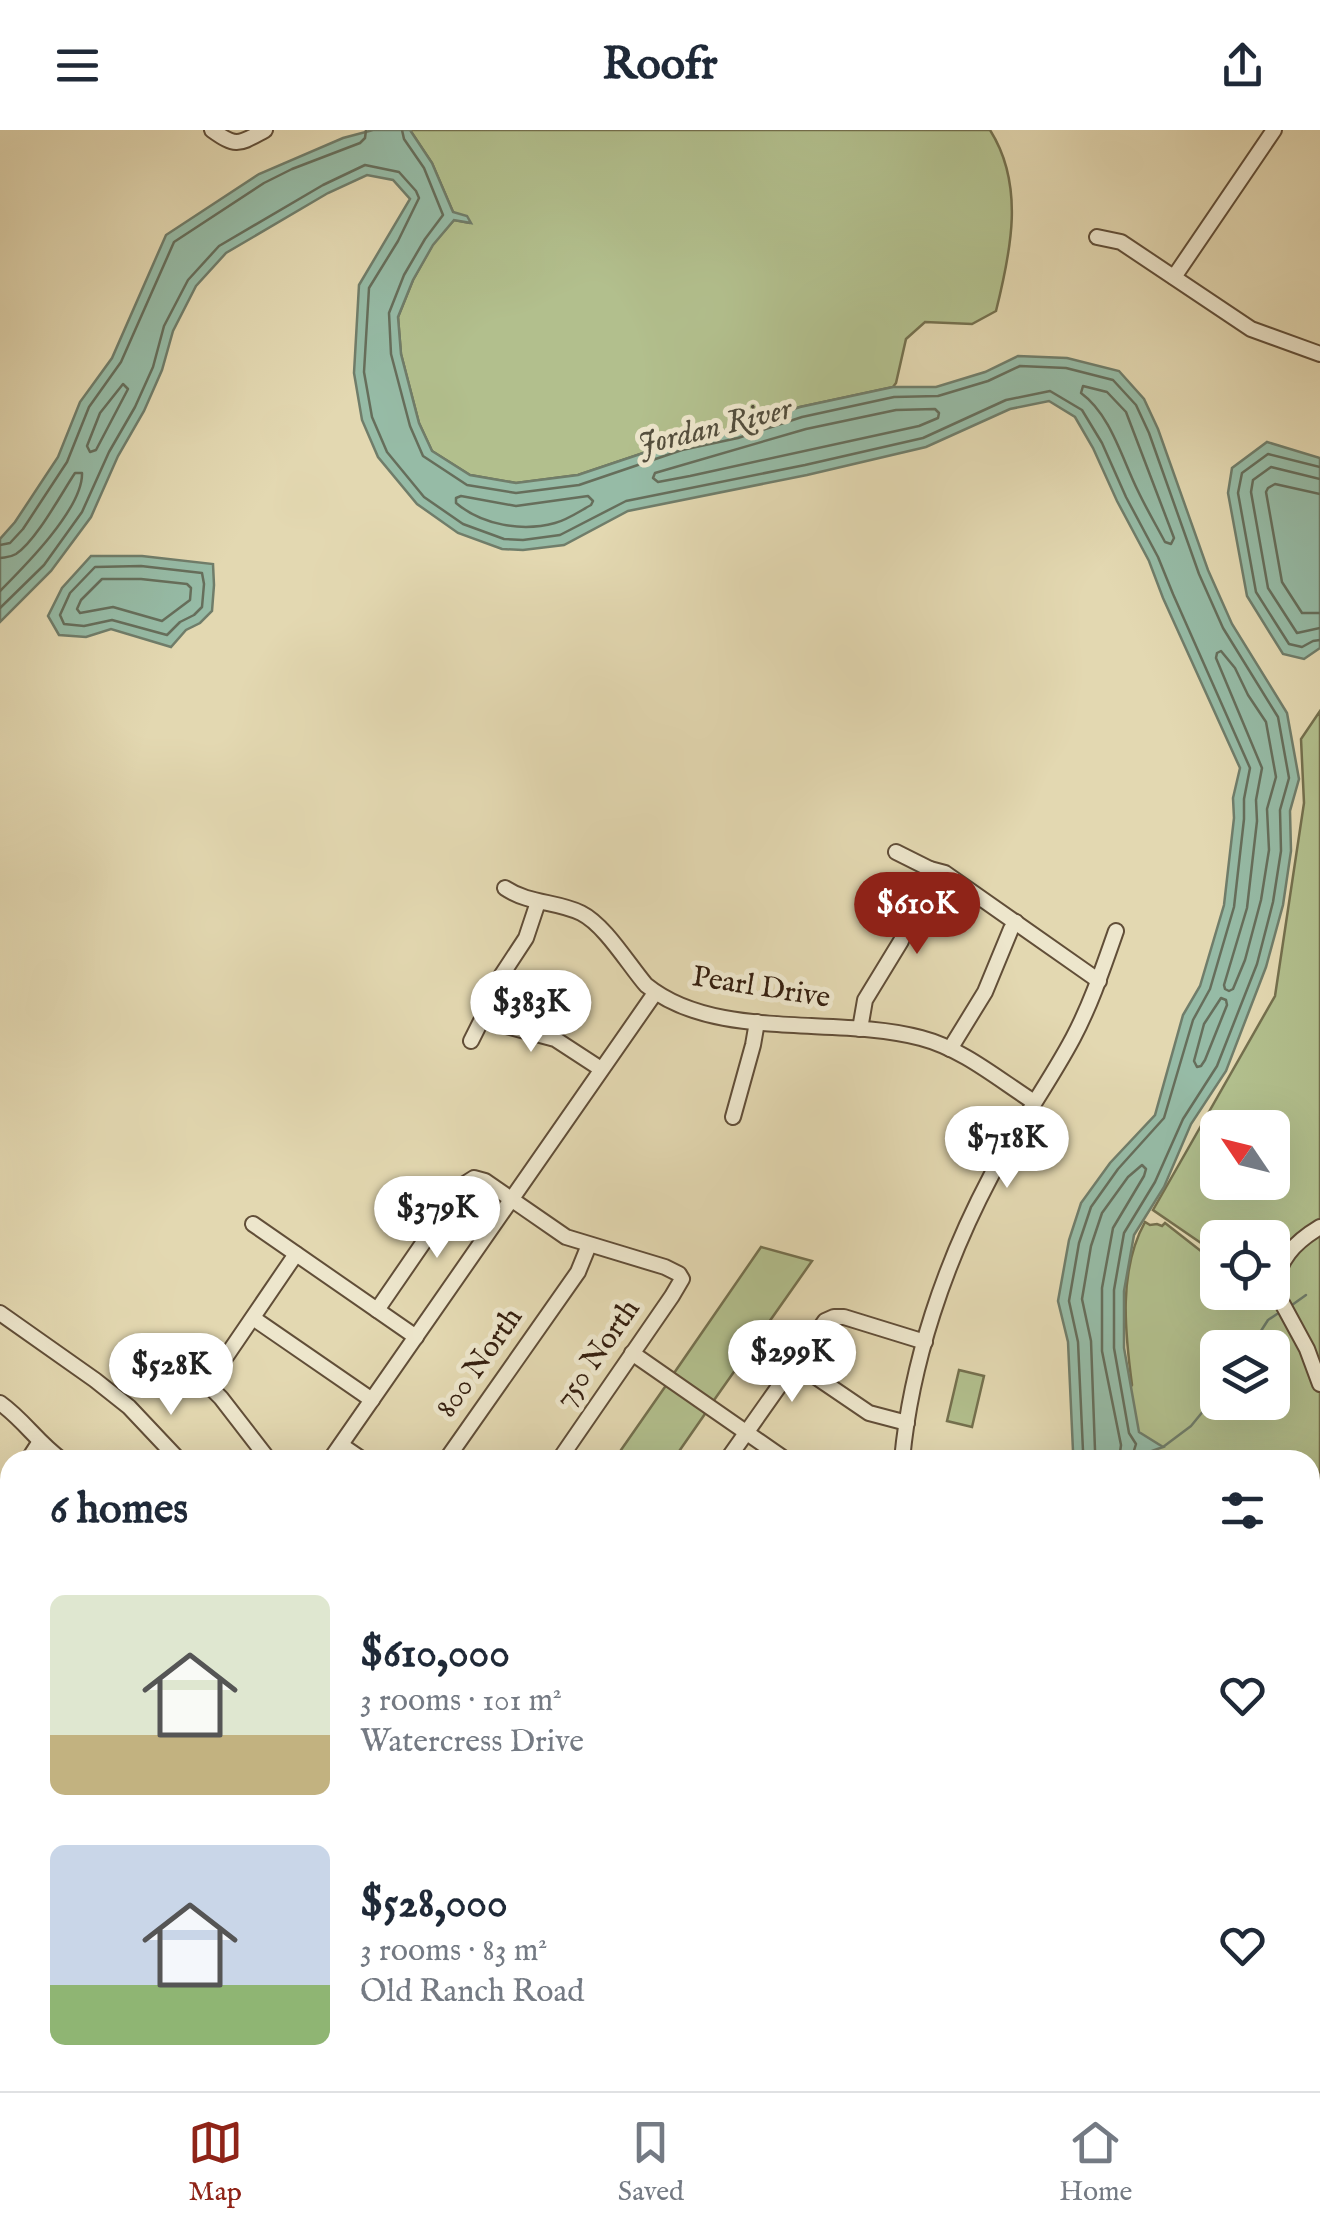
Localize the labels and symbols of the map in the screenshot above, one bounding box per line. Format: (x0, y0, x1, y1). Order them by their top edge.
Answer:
water label: Jordan River (634, 389, 798, 467)
pin: $610K (847, 872, 987, 957)
street label: Pearl Drive (689, 958, 833, 1018)
pin: $383K (461, 970, 601, 1055)
pin: $718K (937, 1106, 1077, 1191)
north arrow (1200, 1110, 1290, 1200)
pin: $379K (367, 1176, 507, 1261)
street label: 750 North (547, 1292, 649, 1416)
street label: 800 North (428, 1300, 532, 1426)
pin: $299K (722, 1320, 862, 1405)
pin: $528K (101, 1333, 241, 1418)

